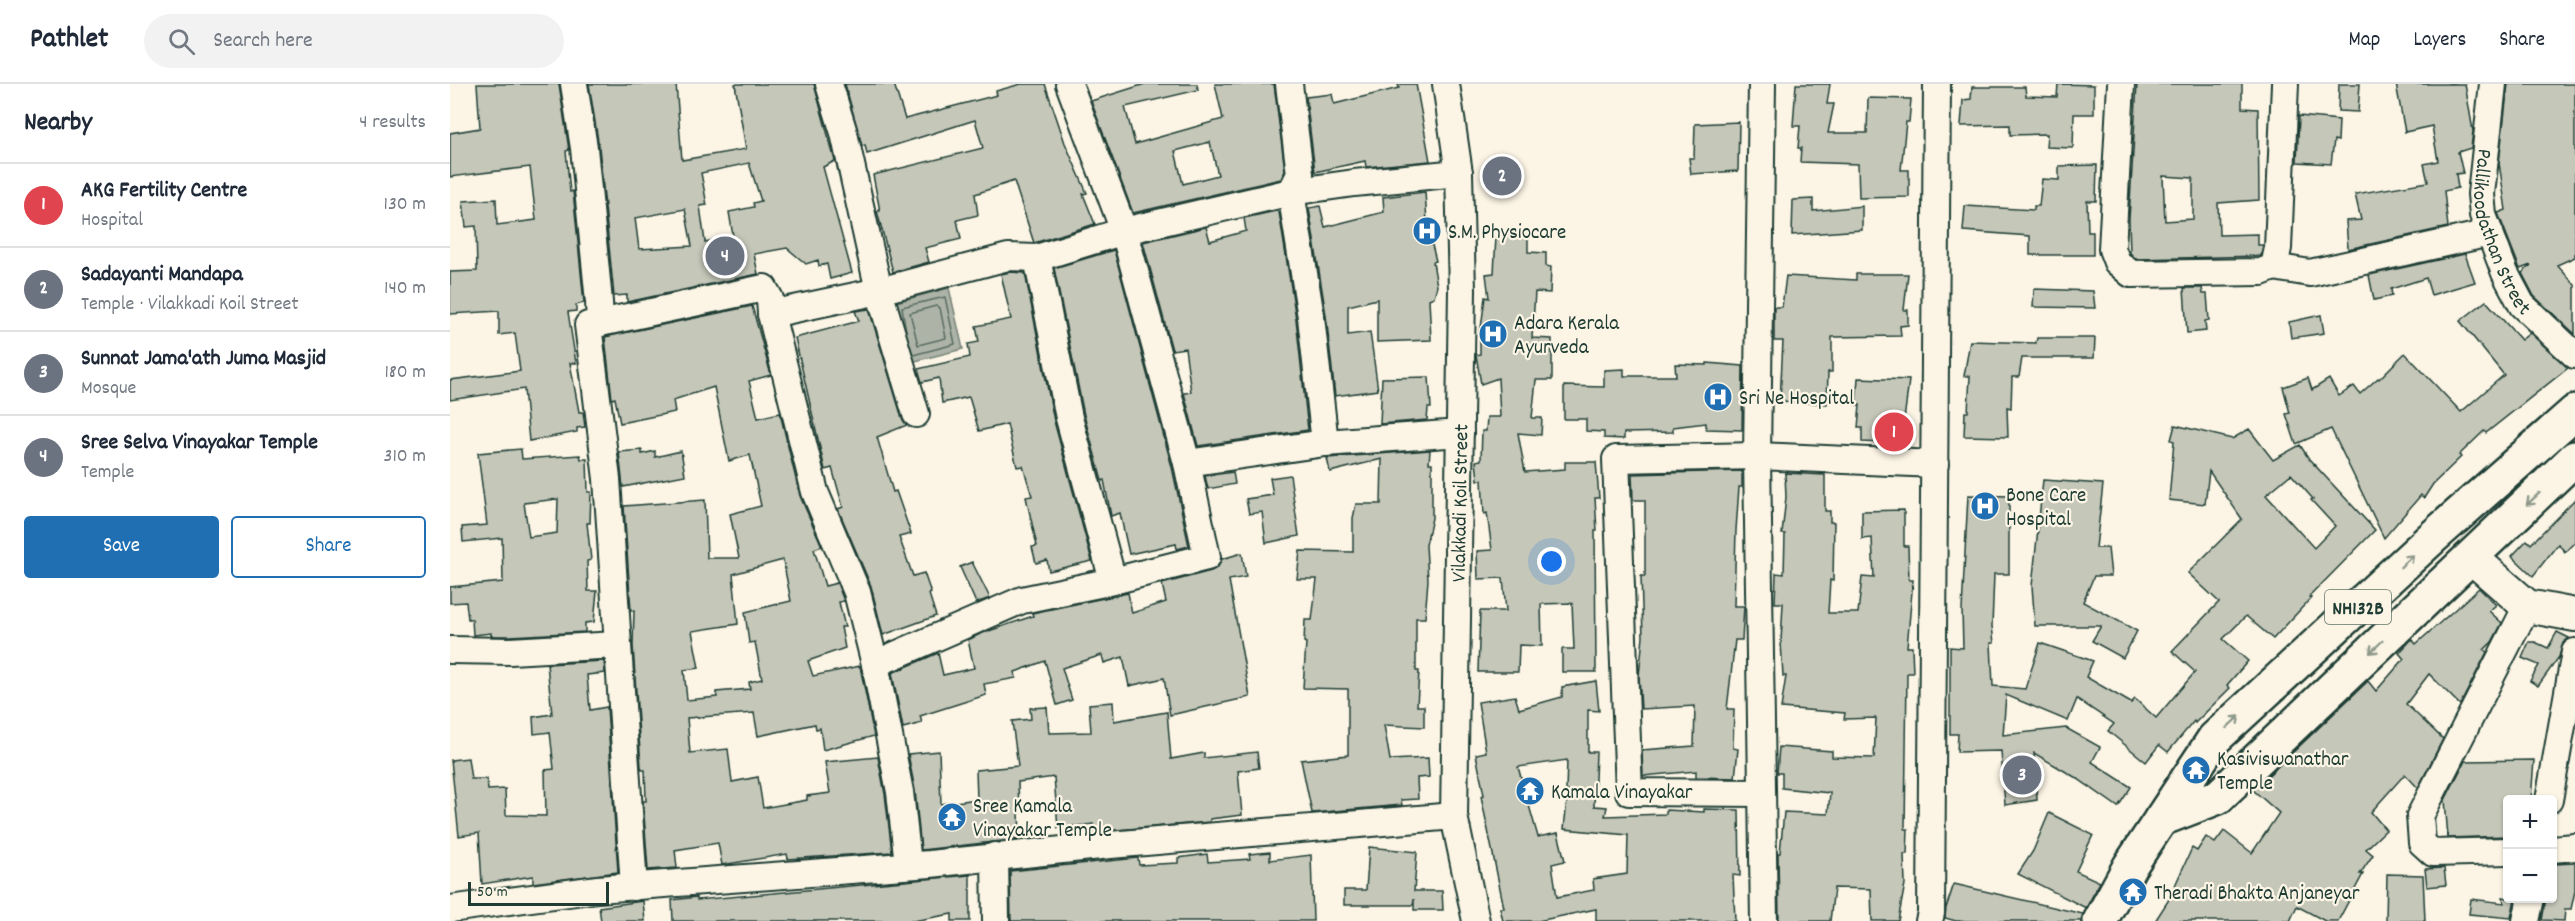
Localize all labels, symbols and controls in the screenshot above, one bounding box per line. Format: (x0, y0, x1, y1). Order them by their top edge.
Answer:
search box (144, 14, 564, 68)
text: Pathlet (30, 21, 108, 61)
icon: search (165, 25, 198, 58)
text: Search here (213, 26, 313, 57)
text: Map (2349, 26, 2380, 56)
text: Layers (2413, 26, 2466, 56)
text: Share (2499, 26, 2545, 56)
text: Nearby (24, 105, 92, 142)
text: 4 results (359, 109, 426, 137)
street label: Pallikoodathan Street (2463, 147, 2537, 324)
pin: 2 (1482, 154, 1522, 199)
text: AKG Fertility Centre (81, 176, 247, 207)
text: 1 (41, 191, 46, 219)
text: 130 m (384, 191, 426, 219)
text: Hospital (81, 207, 143, 235)
hospital icon: S.M. Physiocare (1411, 215, 1443, 247)
place label: S.M. Physiocare (1448, 219, 1566, 249)
pin: 4 (706, 234, 744, 279)
text: Sadayanti Mandapa (81, 260, 243, 291)
text: 2 (39, 275, 48, 303)
text: 140 m (384, 275, 426, 303)
text: Temple · Vilakkadi Koil Street (81, 291, 299, 319)
place label: Adara Kerala Ayurveda (1514, 310, 1620, 364)
hospital icon: Adara Kerala Ayurveda (1477, 318, 1509, 350)
text: Sunnat Jama'ath Juma Masjid (81, 344, 326, 375)
text: 3 (39, 359, 48, 387)
text: 180 m (384, 359, 426, 387)
text: Mosque (81, 375, 136, 403)
hospital icon: Sri Ne Hospital (1702, 381, 1734, 413)
place label: Sri Ne Hospital (1739, 385, 1854, 415)
pin: 1 (1874, 410, 1914, 454)
street label: Vilakkadi Koil Street (1446, 424, 1478, 582)
text: Sree Selva Vinayakar Temple (81, 428, 318, 459)
text: 4 (39, 443, 48, 471)
text: 310 m (384, 443, 426, 471)
text: Temple (81, 459, 134, 487)
place label: Bone Care Hospital (2006, 482, 2086, 536)
hospital icon: Bone Care Hospital (1969, 490, 2001, 522)
one-way arrow (2525, 491, 2540, 506)
button: Save (24, 516, 219, 578)
button: Share (231, 516, 426, 578)
your location (1537, 547, 1566, 576)
one-way arrow (2399, 555, 2414, 569)
road number: NH132B (2325, 590, 2391, 624)
one-way arrow (2368, 640, 2383, 654)
one-way arrow (2225, 715, 2240, 729)
place label: Kasiviswanathar Temple (2217, 746, 2349, 800)
pin: 3 (2002, 752, 2042, 798)
temple icon: Kasiviswanathar Temple (2180, 754, 2212, 786)
temple icon: Kamala Vinayakar (1514, 775, 1546, 807)
place label: Kamala Vinayakar (1551, 779, 1693, 809)
place label: Sree Kamala Vinayakar Temple (973, 793, 1112, 847)
map controls (2503, 795, 2557, 903)
button: + (2503, 795, 2557, 849)
temple icon: Sree Kamala Vinayakar Temple (936, 801, 968, 833)
button: − (2503, 849, 2557, 903)
temple icon: Theradi Bhakta Anjaneyar (2117, 876, 2149, 908)
scale bar (468, 879, 609, 906)
place label: Theradi Bhakta Anjaneyar (2154, 880, 2360, 910)
text: 50 m (477, 881, 508, 904)

